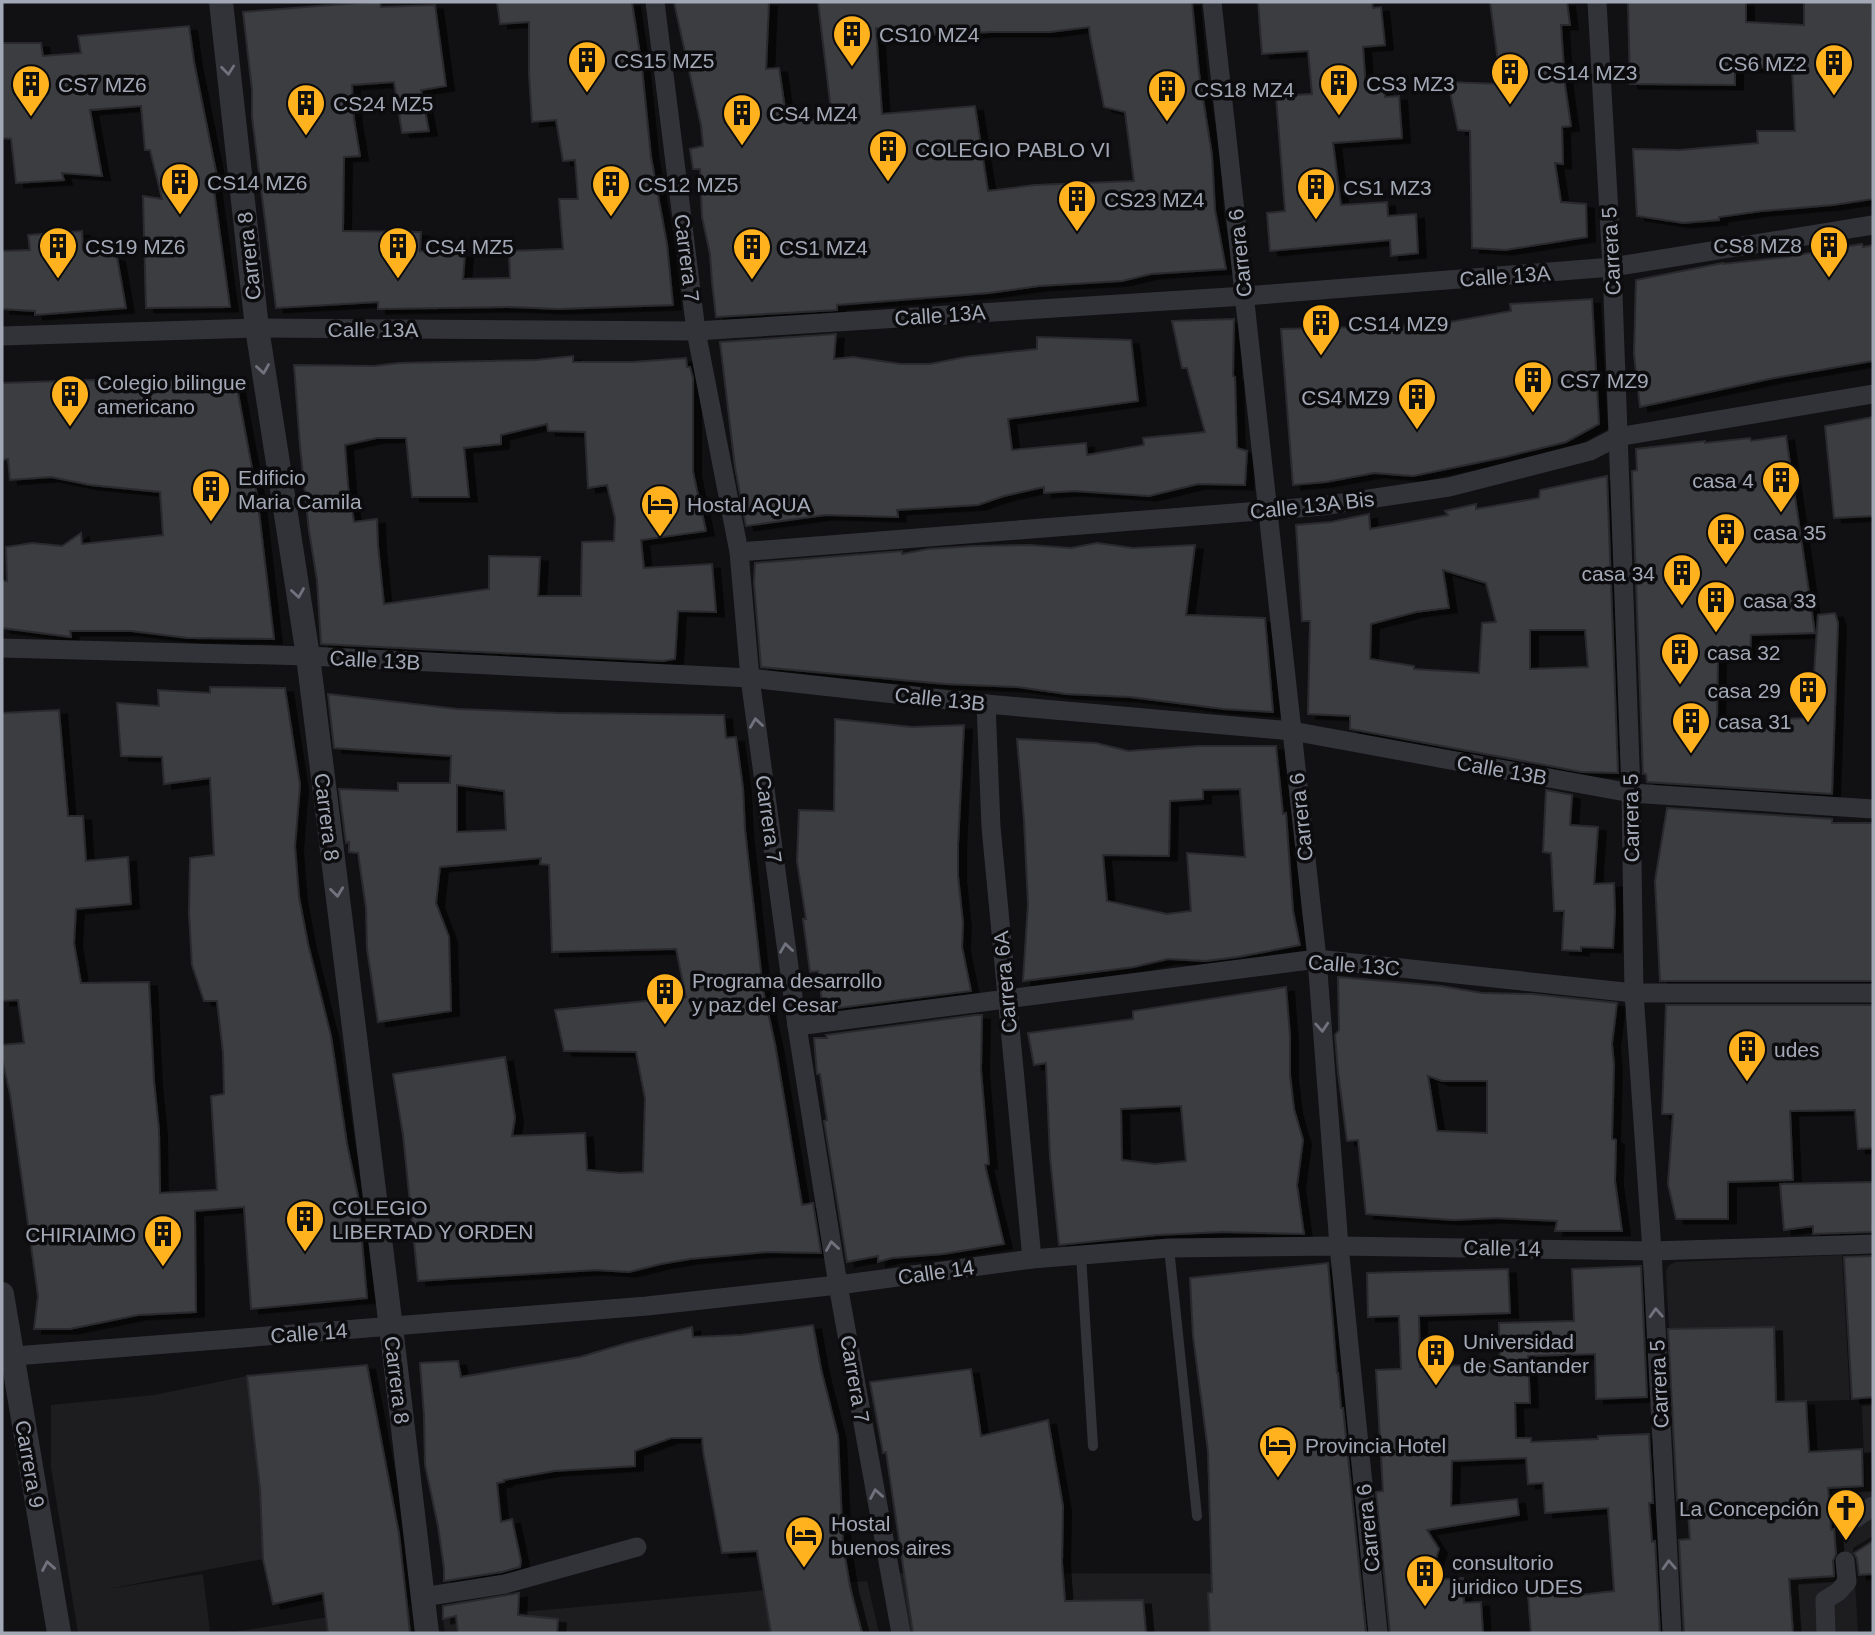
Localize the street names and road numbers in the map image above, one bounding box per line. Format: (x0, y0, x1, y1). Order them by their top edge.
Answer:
street label: Carrera 5 (1597, 206, 1625, 296)
street label: Carrera 6 (1224, 208, 1256, 298)
street label: Carrera 8 (233, 211, 265, 301)
street label: Carrera 7 (670, 213, 704, 303)
street label: Calle 13A (1459, 261, 1551, 291)
street label: Calle 13A (894, 300, 986, 330)
street label: Calle 13A (327, 318, 419, 341)
street label: Calle 13A Bis (1249, 487, 1375, 523)
street label: Calle 13B (329, 646, 421, 674)
street label: Calle 13B (894, 683, 986, 715)
street label: Calle 13B (1455, 751, 1549, 789)
street label: Carrera 8 (310, 772, 344, 862)
street label: Carrera 6 (1285, 772, 1317, 862)
street label: Carrera 7 (751, 773, 787, 865)
street label: Carrera 5 (1619, 773, 1643, 863)
street label: Carrera 6A (989, 930, 1021, 1034)
street label: Calle 13C (1307, 950, 1401, 980)
street label: Calle 14 (1463, 1236, 1541, 1260)
street label: Calle 14 (896, 1255, 976, 1289)
street label: Calle 14 (270, 1319, 349, 1347)
street label: Carrera 7 (836, 1333, 874, 1425)
street label: Carrera 8 (380, 1335, 414, 1425)
street label: Carrera 5 (1645, 1339, 1673, 1429)
street label: Carrera 9 (11, 1418, 49, 1510)
street label: Carrera 6 (1352, 1483, 1384, 1573)

